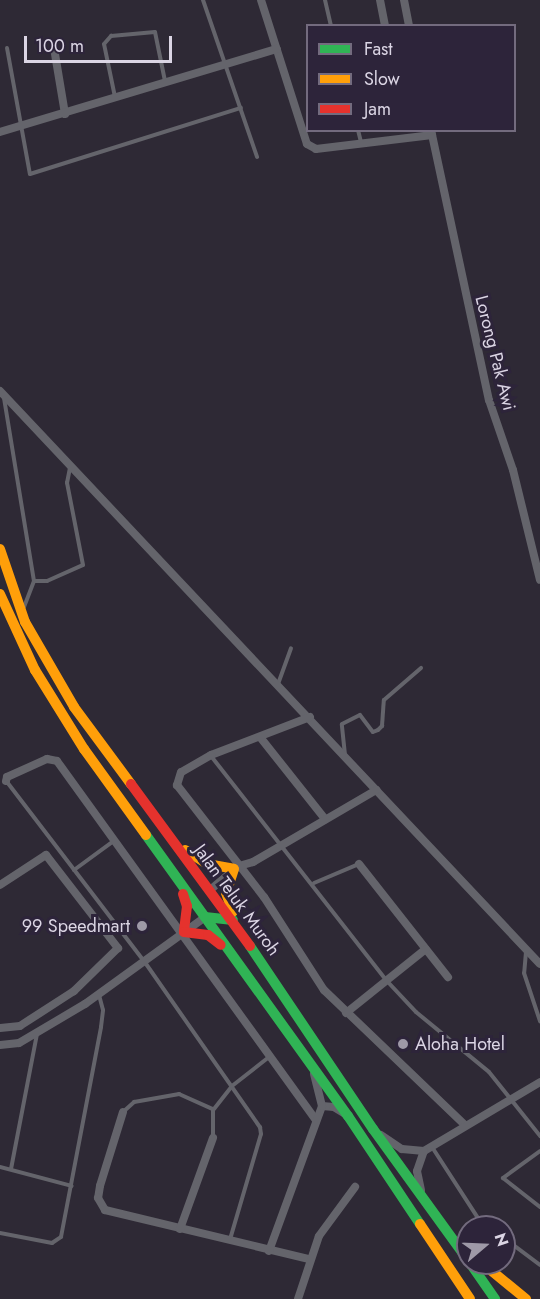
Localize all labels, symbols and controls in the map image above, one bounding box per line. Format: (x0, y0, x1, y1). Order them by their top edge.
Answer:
scale bar (27, 24, 176, 62)
legend (306, 24, 516, 132)
text: 100 m (35, 33, 84, 59)
text: Fast (364, 36, 393, 62)
text: Slow (364, 66, 400, 92)
text: Jam (364, 96, 391, 122)
street label: Lorong Pak Awi (470, 293, 520, 413)
street label: Jalan Teluk Muroh (189, 840, 285, 960)
place label: 99 Speedmart (22, 915, 130, 937)
marker: 99 Speedmart (135, 919, 149, 933)
place label: Aloha Hotel (415, 1033, 505, 1055)
marker: Aloha Hotel (396, 1037, 410, 1051)
north arrow (456, 1215, 516, 1275)
text: N (489, 1230, 515, 1249)

